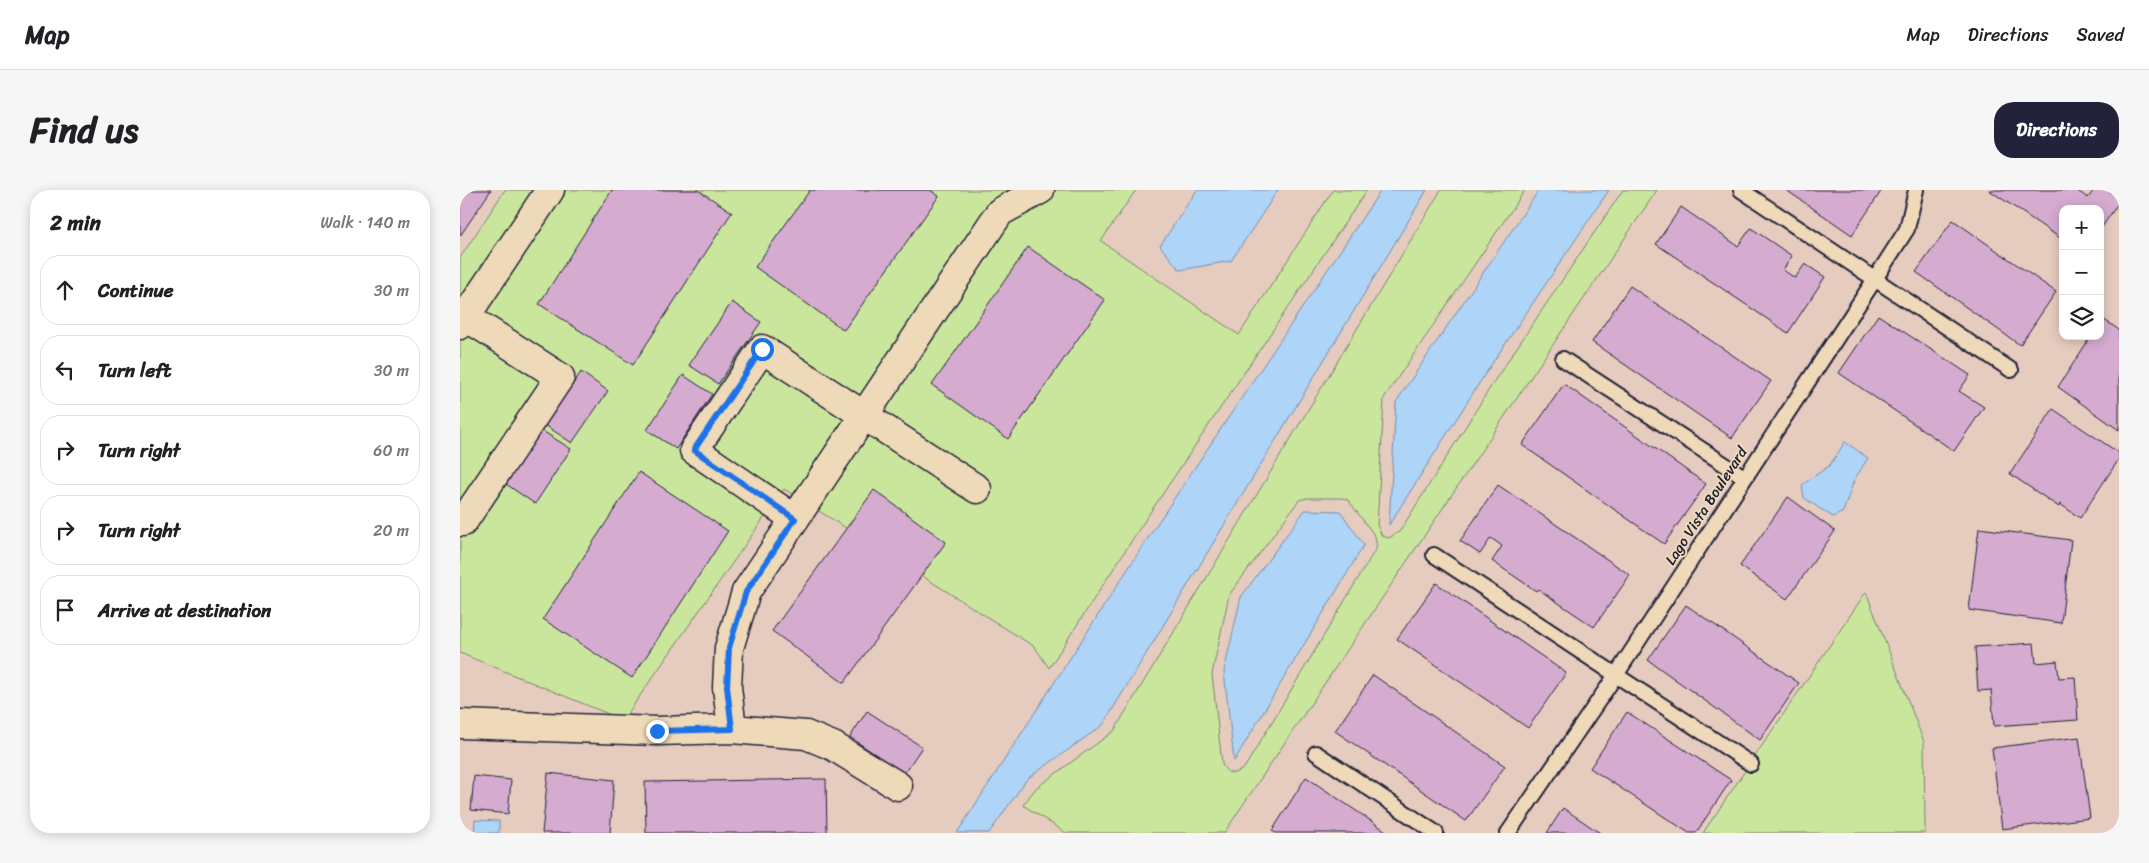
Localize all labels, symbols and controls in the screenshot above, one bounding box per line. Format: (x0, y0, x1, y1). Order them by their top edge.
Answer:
text: Map (25, 14, 69, 56)
text: Map (1907, 19, 1940, 51)
text: Directions (1968, 19, 2049, 51)
text: Saved (2077, 19, 2124, 51)
text: Find us (30, 99, 138, 161)
button: Directions (1994, 102, 2119, 158)
text: 2 min (50, 204, 101, 242)
map controls (2059, 205, 2104, 340)
button: + (2059, 205, 2104, 250)
text: Walk · 140 m (321, 208, 410, 237)
button: − (2059, 250, 2104, 295)
text: Continue (98, 274, 174, 307)
icon: ahead (51, 276, 79, 304)
text: 30 m (374, 276, 409, 305)
button: layers (2059, 295, 2104, 340)
route start (751, 338, 774, 361)
text: Turn left (98, 354, 171, 387)
icon: left (51, 356, 79, 384)
text: 30 m (374, 356, 409, 385)
text: Turn right (98, 434, 180, 467)
icon: right (51, 436, 79, 464)
text: 60 m (373, 436, 409, 465)
street label: Lago Vista Boulevard (1658, 441, 1755, 570)
text: Turn right (98, 514, 180, 547)
icon: right (51, 516, 79, 544)
text: 20 m (373, 516, 409, 545)
text: Arrive at destination (98, 594, 271, 627)
icon: arrive (51, 596, 79, 624)
route end (646, 720, 669, 743)

